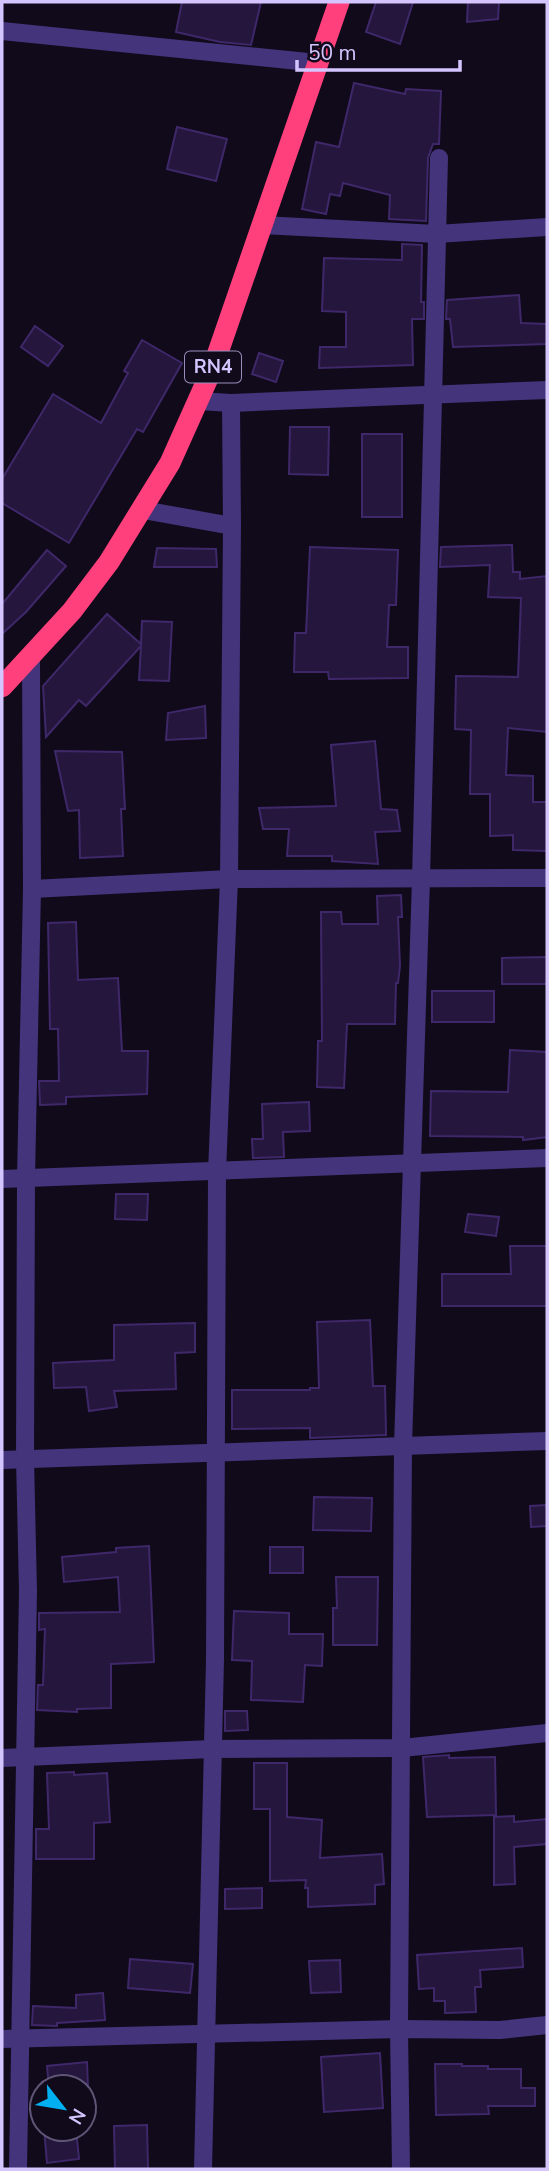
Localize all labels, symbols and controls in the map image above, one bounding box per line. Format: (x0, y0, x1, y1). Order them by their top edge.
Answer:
scale bar (297, 28, 460, 72)
text: 50 m (308, 39, 357, 67)
road number: RN4 (185, 352, 241, 382)
north arrow (28, 2073, 98, 2143)
text: N (62, 2103, 92, 2129)

